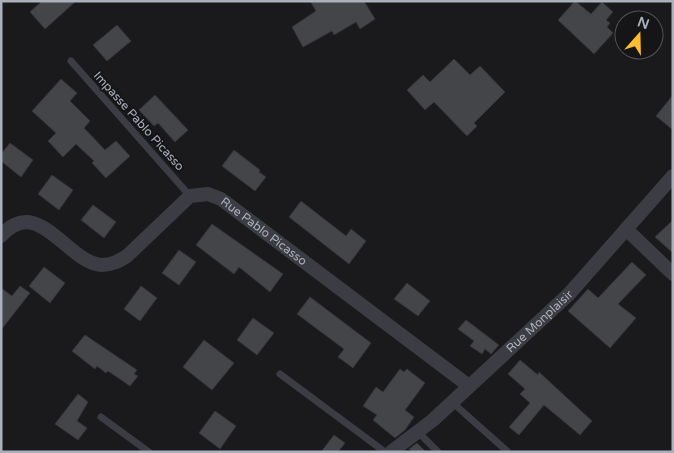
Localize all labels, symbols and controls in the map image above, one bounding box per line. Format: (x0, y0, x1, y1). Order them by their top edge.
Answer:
north arrow (614, 10, 664, 60)
text: N (635, 13, 651, 33)
street label: Impasse Pablo Picasso (91, 69, 187, 173)
street label: Rue Pablo Picasso (218, 194, 310, 268)
street label: Rue Monplaisir (503, 287, 576, 356)

